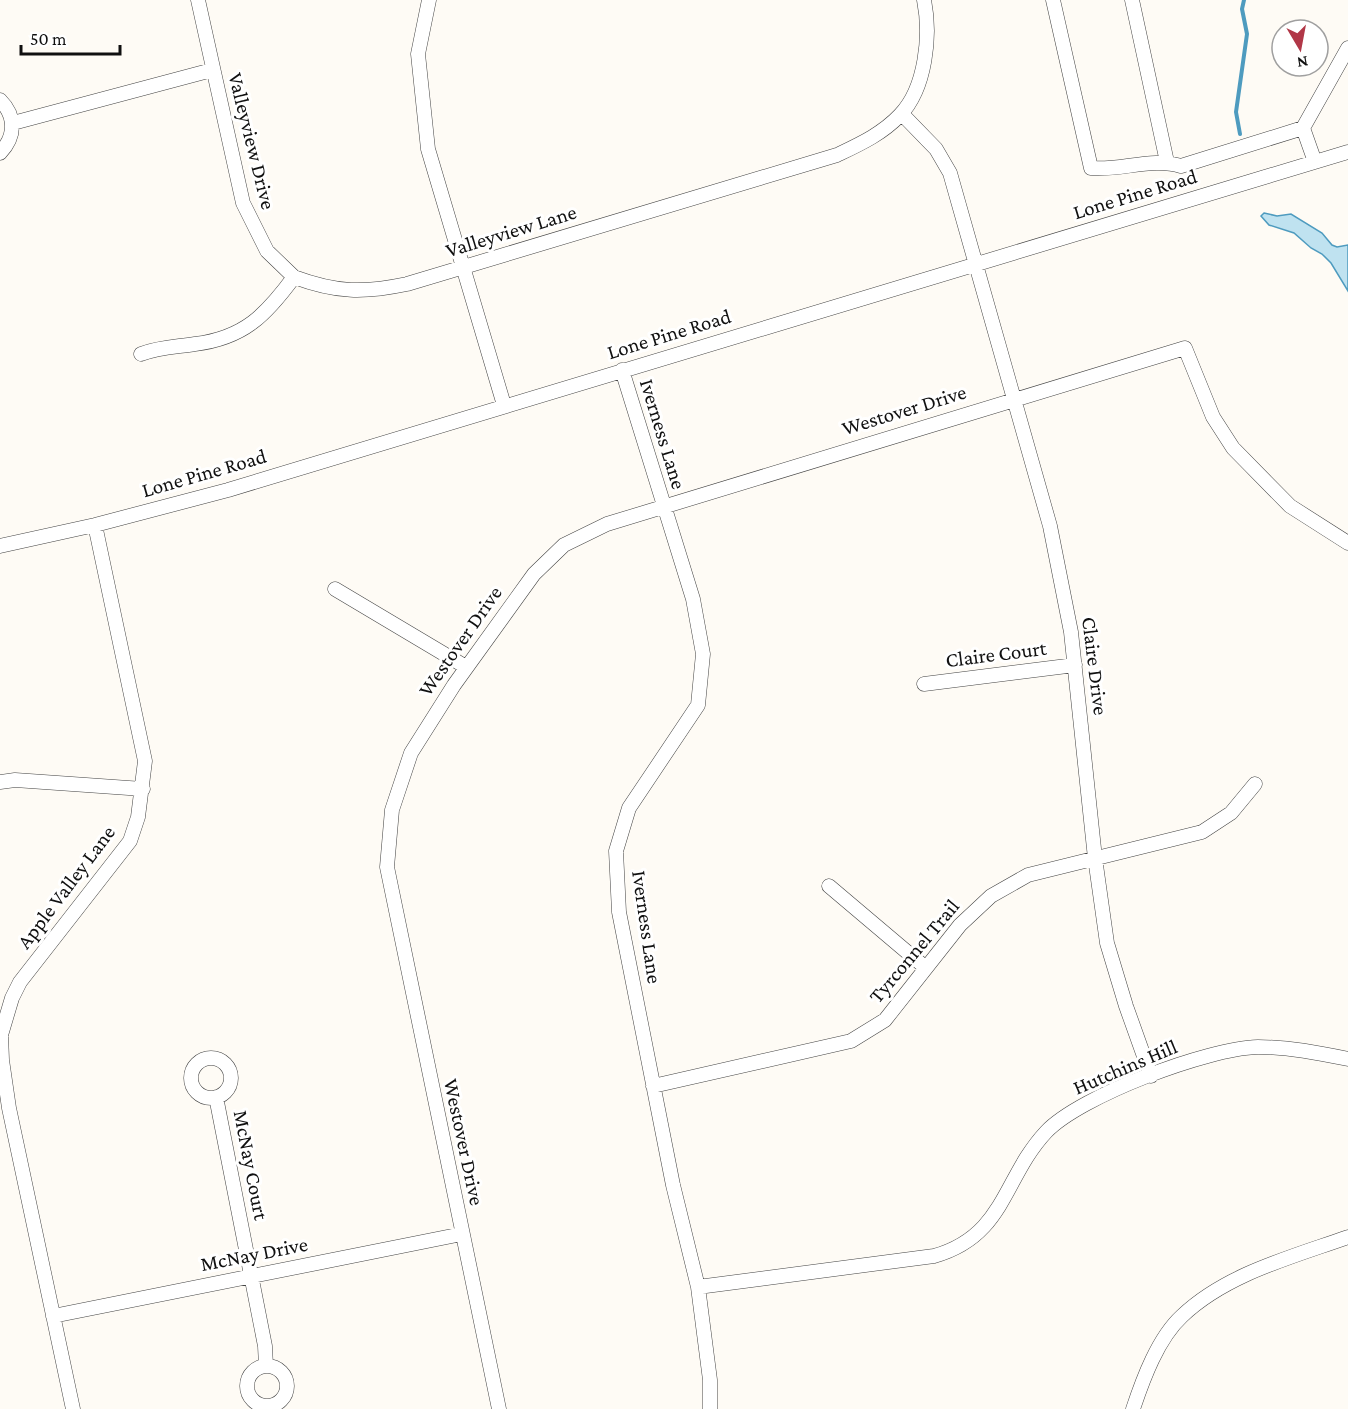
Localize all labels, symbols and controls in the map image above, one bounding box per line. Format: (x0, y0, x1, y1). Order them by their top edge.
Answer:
scale bar (21, 18, 120, 56)
north arrow (1270, 18, 1330, 78)
text: 50 m (30, 29, 67, 49)
text: N (1296, 53, 1309, 72)
street label: Valleyview Drive (223, 70, 281, 212)
street label: Lone Pine Road (1070, 164, 1200, 224)
street label: Valleyview Lane (443, 200, 579, 262)
street label: Lone Pine Road (604, 304, 734, 364)
street label: Iverness Lane (635, 376, 691, 492)
street label: Westover Drive (839, 380, 969, 440)
street label: Lone Pine Road (139, 444, 269, 502)
street label: Westover Drive (413, 581, 507, 701)
street label: Claire Drive (1077, 615, 1113, 717)
street label: Claire Court (944, 636, 1049, 672)
street label: Apple Valley Lane (12, 821, 120, 953)
street label: Iverness Lane (627, 869, 667, 985)
street label: Tyrconnel Trail (864, 894, 964, 1008)
street label: Hutchins Hill (1069, 1034, 1181, 1100)
street label: Westover Drive (439, 1076, 489, 1208)
street label: McNay Court (229, 1108, 274, 1223)
street label: McNay Drive (198, 1232, 310, 1276)

